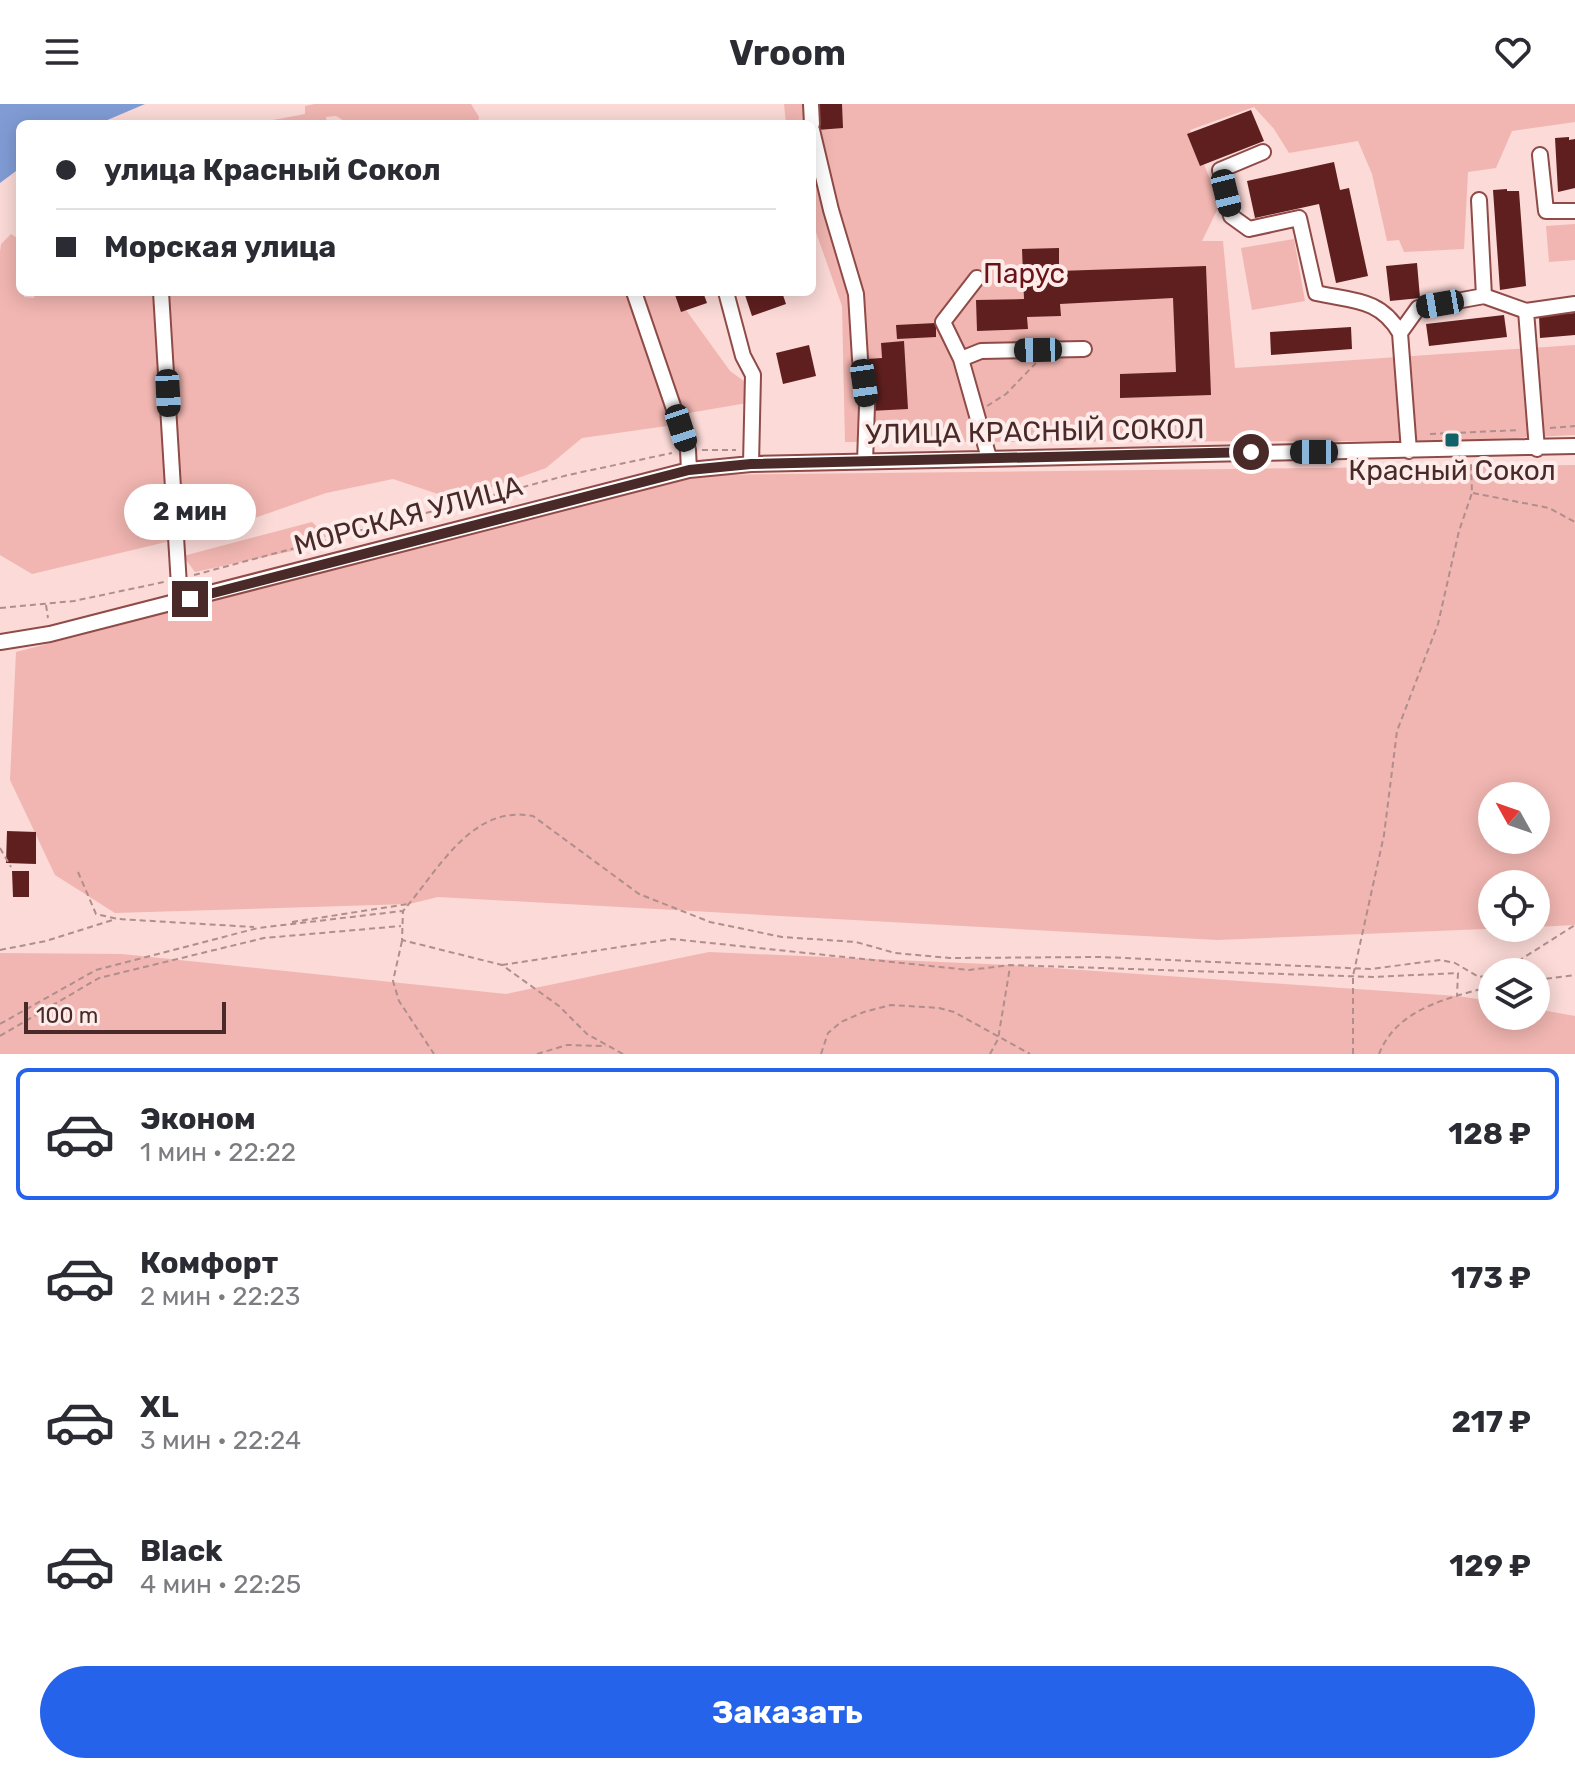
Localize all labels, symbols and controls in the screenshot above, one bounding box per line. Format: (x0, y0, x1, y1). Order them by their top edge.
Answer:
icon: menu (40, 30, 84, 74)
icon: heart (1491, 30, 1535, 74)
text: Vroom (729, 31, 846, 74)
text: улица Красный Сокол (104, 152, 441, 188)
car (1209, 167, 1243, 219)
text: Морская улица (104, 229, 336, 265)
park label: Парус (983, 257, 1065, 290)
car (1414, 288, 1466, 320)
car (1014, 338, 1062, 362)
car (849, 358, 879, 408)
car (155, 368, 181, 418)
car (662, 401, 700, 455)
street label: УЛИЦА КРАСНЫЙ СОКОЛ (865, 412, 1205, 451)
marker: Красный Сокол (1443, 431, 1461, 449)
route start (1233, 434, 1269, 470)
car (1290, 440, 1338, 464)
place label: Красный Сокол (1348, 454, 1556, 487)
street label: МОРСКАЯ УЛИЦА (290, 469, 526, 562)
callout: 2 мин (124, 483, 256, 539)
text: 2 мин (153, 496, 227, 527)
route end (172, 581, 208, 617)
north arrow (1478, 782, 1550, 854)
map controls (1478, 782, 1550, 1030)
button: locate (1478, 870, 1550, 942)
button: layers (1478, 958, 1550, 1030)
scale bar (24, 998, 226, 1034)
text: 100 m (36, 1002, 98, 1029)
icon: car (44, 1098, 116, 1170)
text: Эконом (140, 1101, 256, 1137)
text: 128 ₽ (1448, 1116, 1531, 1152)
text: 1 мин · 22:22 (140, 1137, 296, 1168)
icon: car (44, 1242, 116, 1314)
text: Комфорт (140, 1245, 278, 1281)
text: 173 ₽ (1451, 1260, 1531, 1296)
text: 2 мин · 22:23 (140, 1281, 300, 1312)
icon: car (44, 1386, 116, 1458)
text: XL (140, 1389, 179, 1425)
text: 217 ₽ (1451, 1404, 1531, 1440)
text: 3 мин · 22:24 (140, 1425, 301, 1456)
icon: car (44, 1530, 116, 1602)
text: Black (140, 1533, 223, 1569)
text: 129 ₽ (1449, 1548, 1531, 1584)
text: 4 мин · 22:25 (140, 1569, 301, 1600)
button: Заказать (40, 1666, 1535, 1758)

